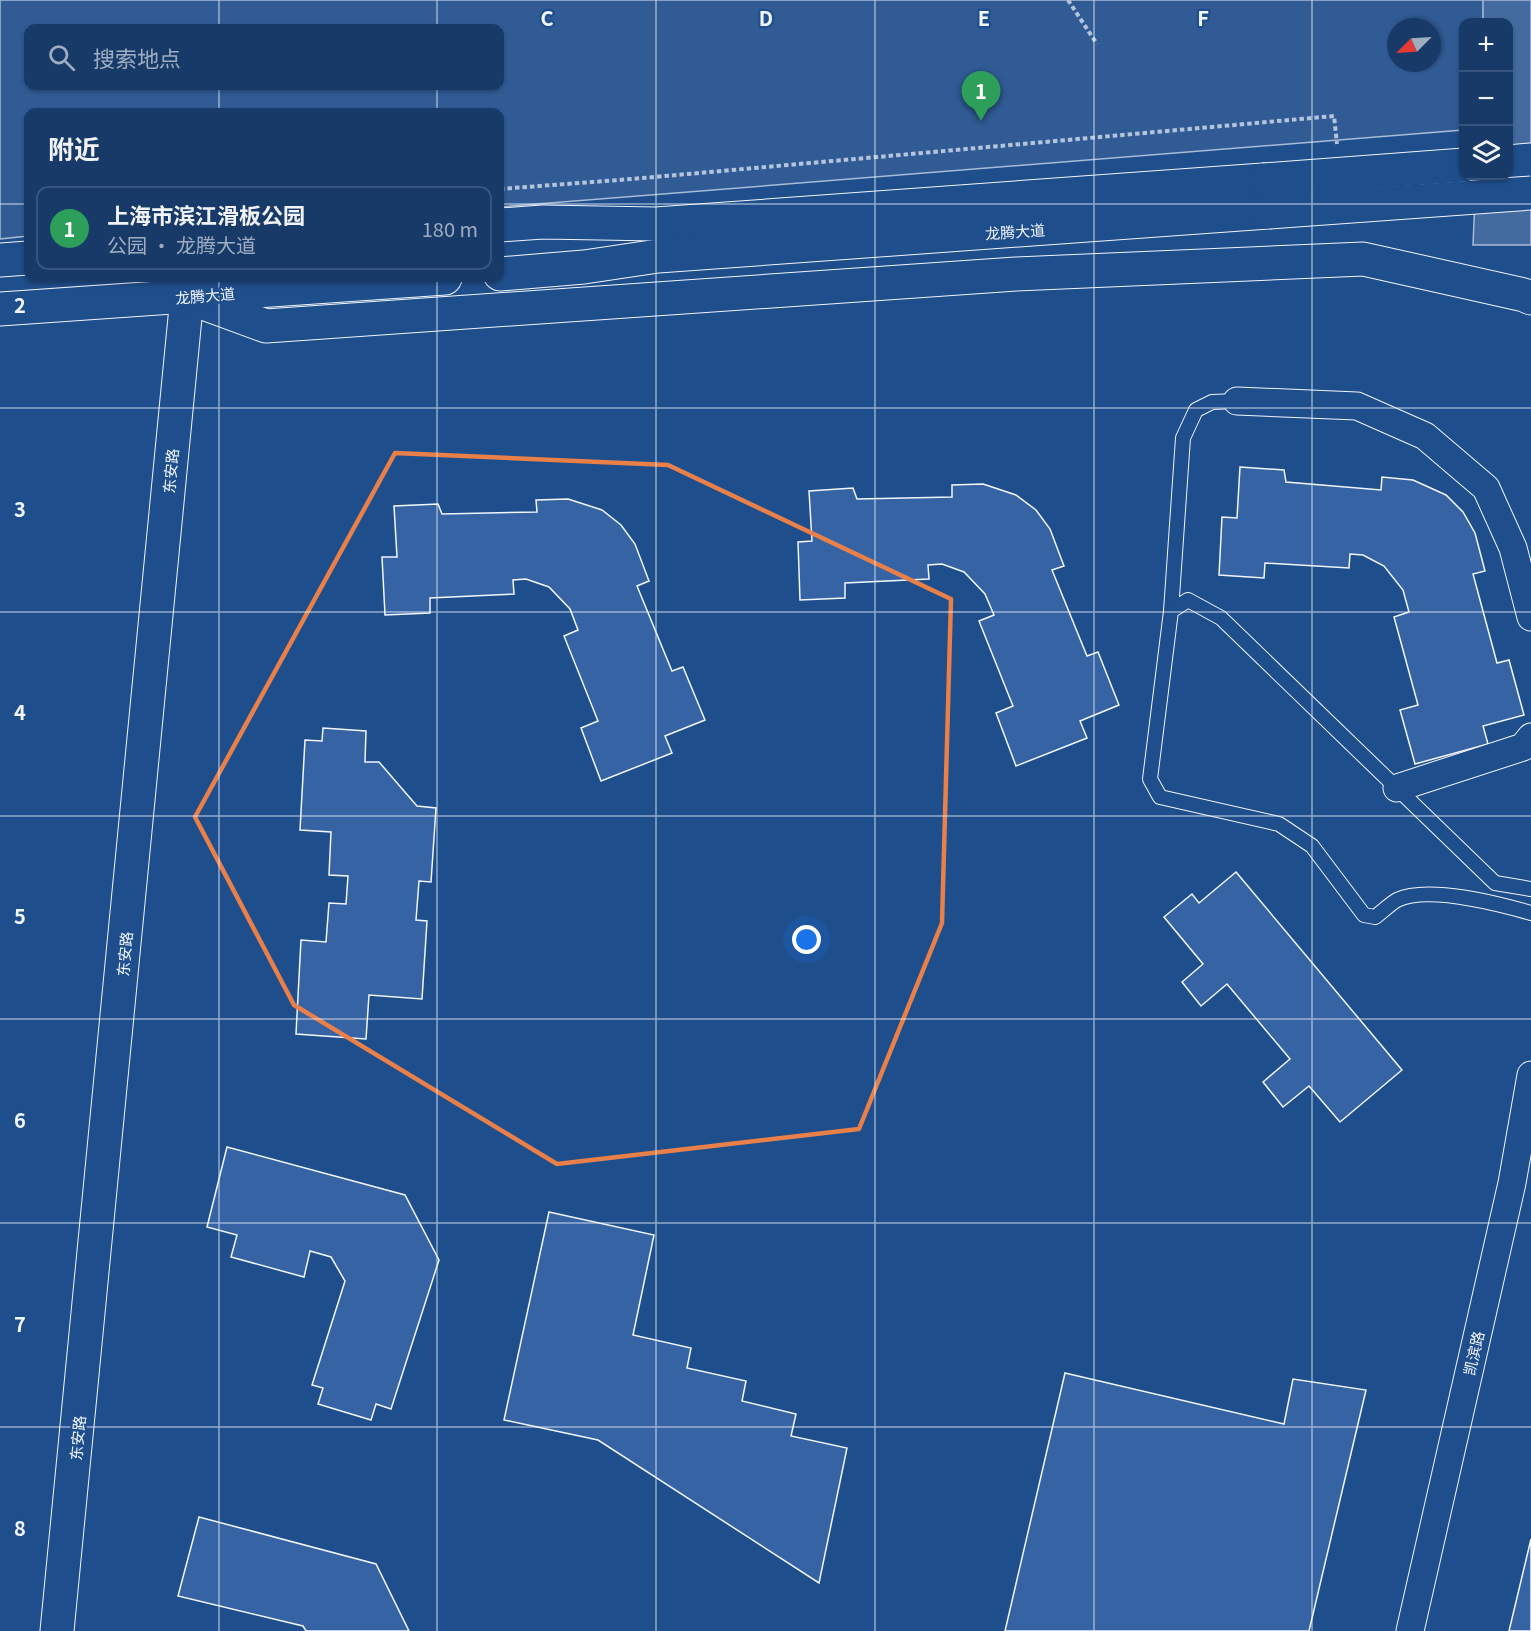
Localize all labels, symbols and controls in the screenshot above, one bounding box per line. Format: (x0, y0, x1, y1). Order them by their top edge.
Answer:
text: C (540, 3, 554, 32)
text: D (759, 3, 773, 32)
text: E (978, 3, 990, 32)
text: F (1197, 3, 1209, 32)
north arrow (1387, 18, 1441, 72)
map controls (1459, 18, 1513, 180)
button: + (1459, 18, 1513, 72)
search box (24, 24, 504, 90)
icon: search (45, 41, 78, 74)
text: 搜索地点 (93, 41, 181, 73)
pin: 1 (962, 72, 1000, 121)
button: − (1459, 72, 1513, 126)
button: layers (1459, 126, 1513, 180)
text: 附近 (48, 129, 100, 166)
text: 上海市滨江滑板公园 (107, 198, 305, 230)
text: 1 (64, 214, 75, 243)
text: 180 m (422, 214, 478, 243)
street label: 龙腾大道 (984, 218, 1046, 244)
text: 公园 · 龙腾大道 (107, 230, 256, 259)
street label: 龙腾大道 (174, 282, 236, 308)
text: 2 (14, 290, 26, 319)
street label: 东安路 (158, 448, 182, 494)
text: 3 (14, 494, 26, 523)
text: 4 (14, 697, 26, 726)
text: 5 (14, 901, 26, 930)
your location (792, 925, 821, 954)
street label: 东安路 (112, 931, 136, 977)
text: 6 (14, 1105, 26, 1134)
text: 7 (14, 1309, 26, 1338)
street label: 凯滨路 (1458, 1329, 1488, 1377)
street label: 东安路 (65, 1415, 89, 1461)
text: 8 (14, 1513, 26, 1542)

